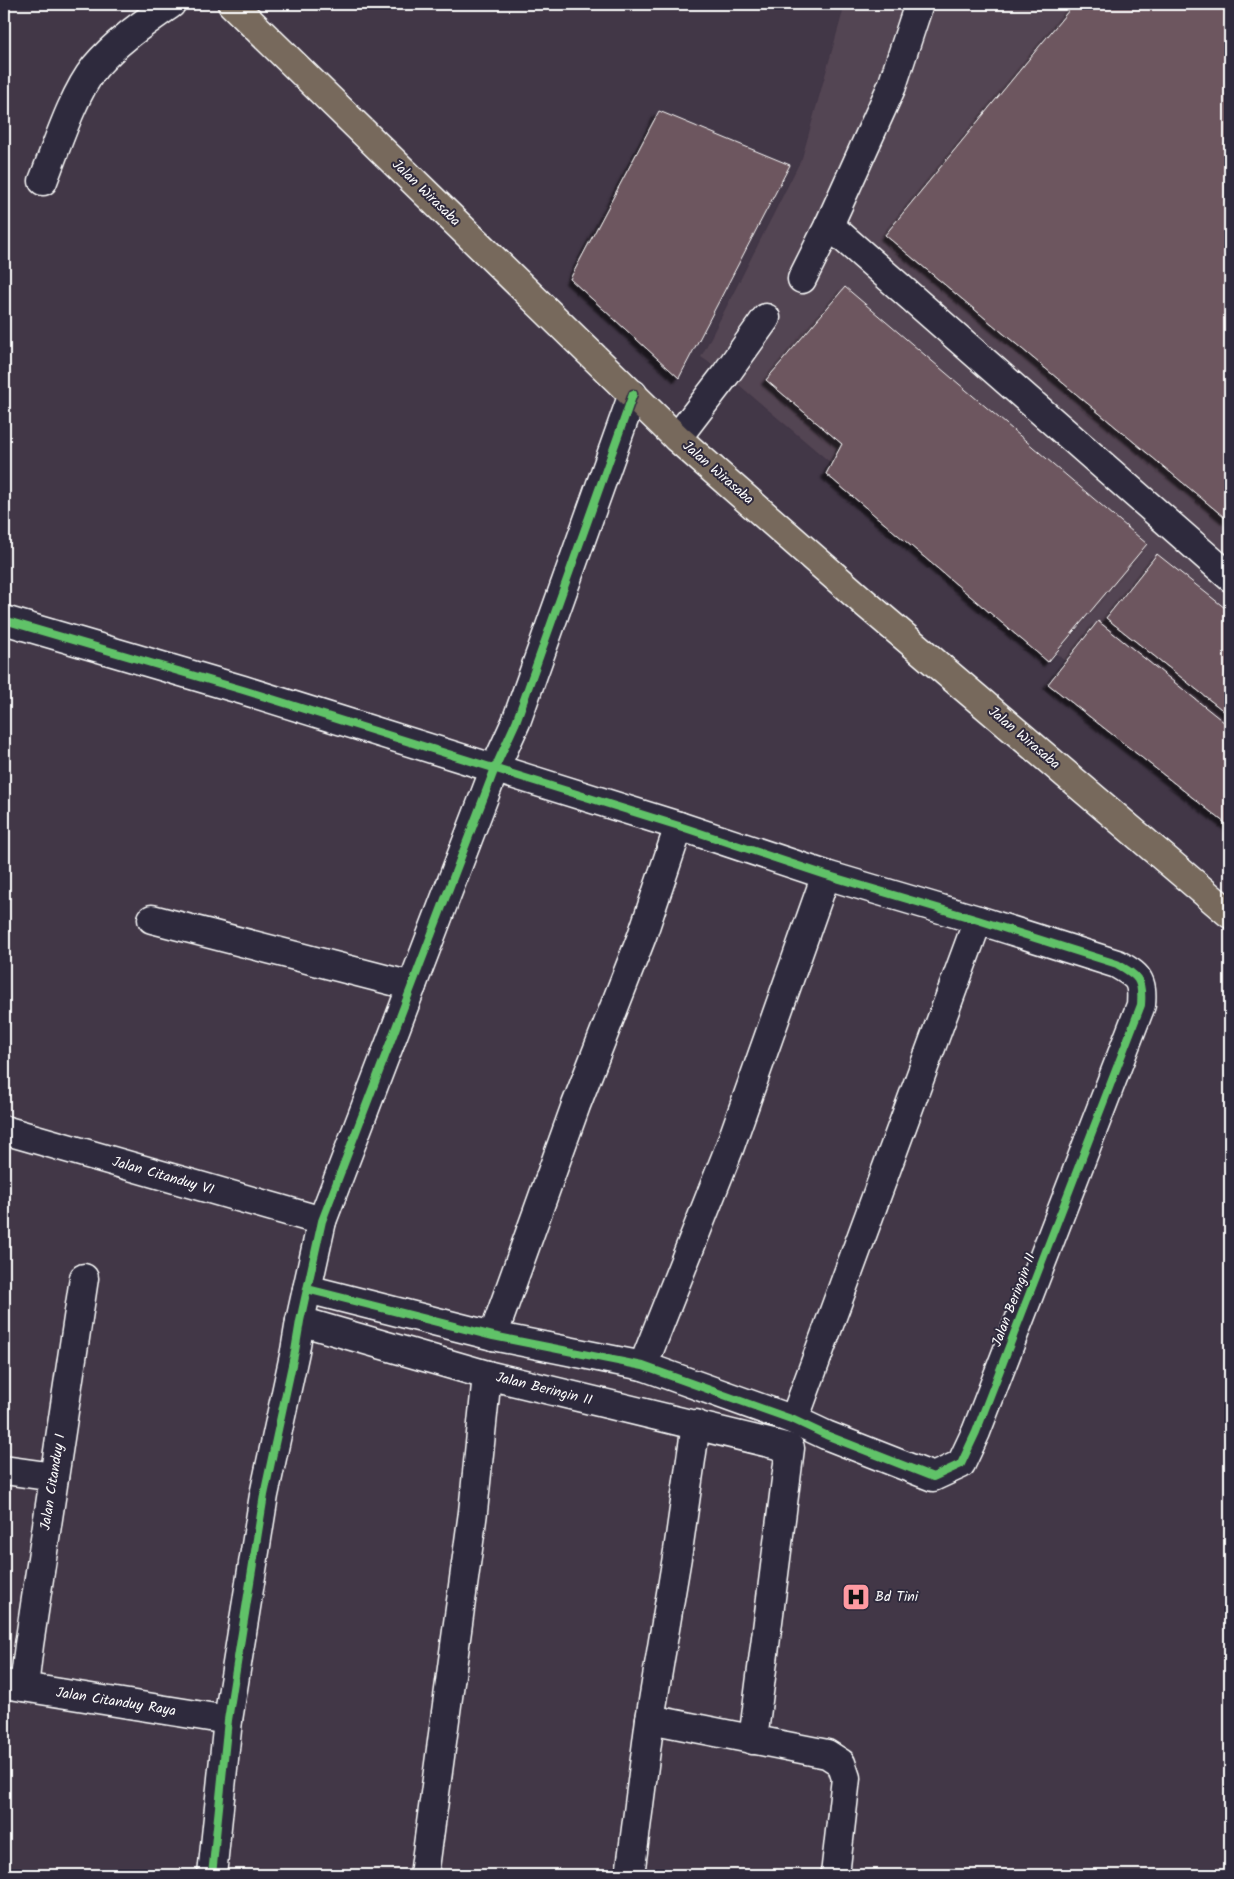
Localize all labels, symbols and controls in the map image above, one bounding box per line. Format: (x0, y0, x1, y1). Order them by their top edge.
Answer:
street label: Jalan Wirasaba (387, 154, 465, 232)
street label: Jalan Wirasaba (678, 436, 758, 510)
street label: Jalan Wirasaba (983, 701, 1065, 775)
street label: Jalan Citanduy VI (109, 1151, 217, 1201)
street label: Jalan Beringin II (986, 1250, 1042, 1350)
street label: Jalan Beringin II (494, 1366, 594, 1412)
street label: Jalan Citanduy I (35, 1432, 71, 1532)
hospital icon: Bd Tini (841, 1582, 871, 1612)
place label: Bd Tini (875, 1586, 919, 1608)
street label: Jalan Citanduy Raya (54, 1682, 178, 1722)

